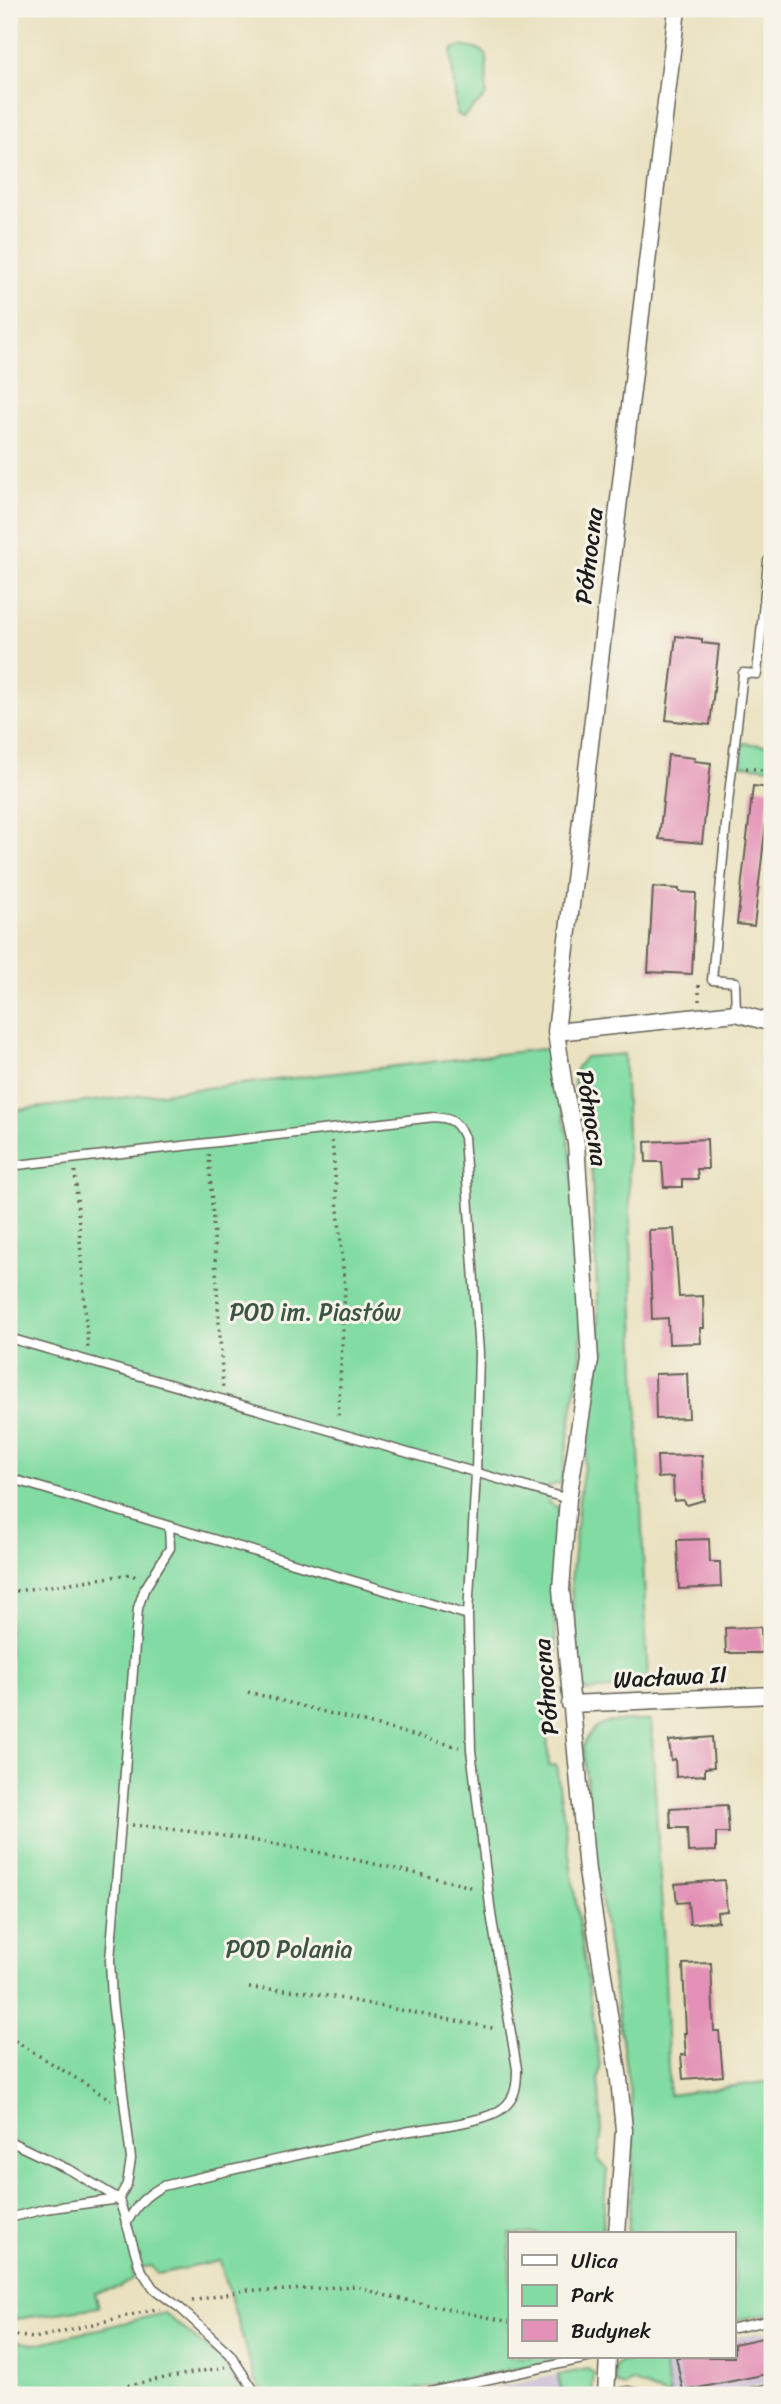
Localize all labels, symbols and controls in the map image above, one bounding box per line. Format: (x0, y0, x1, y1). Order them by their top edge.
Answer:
street label: Północna (562, 504, 616, 607)
street label: Północna (564, 1067, 620, 1170)
park label: POD im. Piastów (229, 1291, 401, 1333)
street label: Północna (521, 1636, 571, 1737)
street label: Wacława II (612, 1653, 729, 1701)
park label: POD Polania (225, 1928, 353, 1970)
legend (508, 2232, 736, 2358)
text: Ulica (571, 2242, 618, 2280)
text: Park (571, 2276, 614, 2314)
text: Budynek (571, 2312, 652, 2350)

